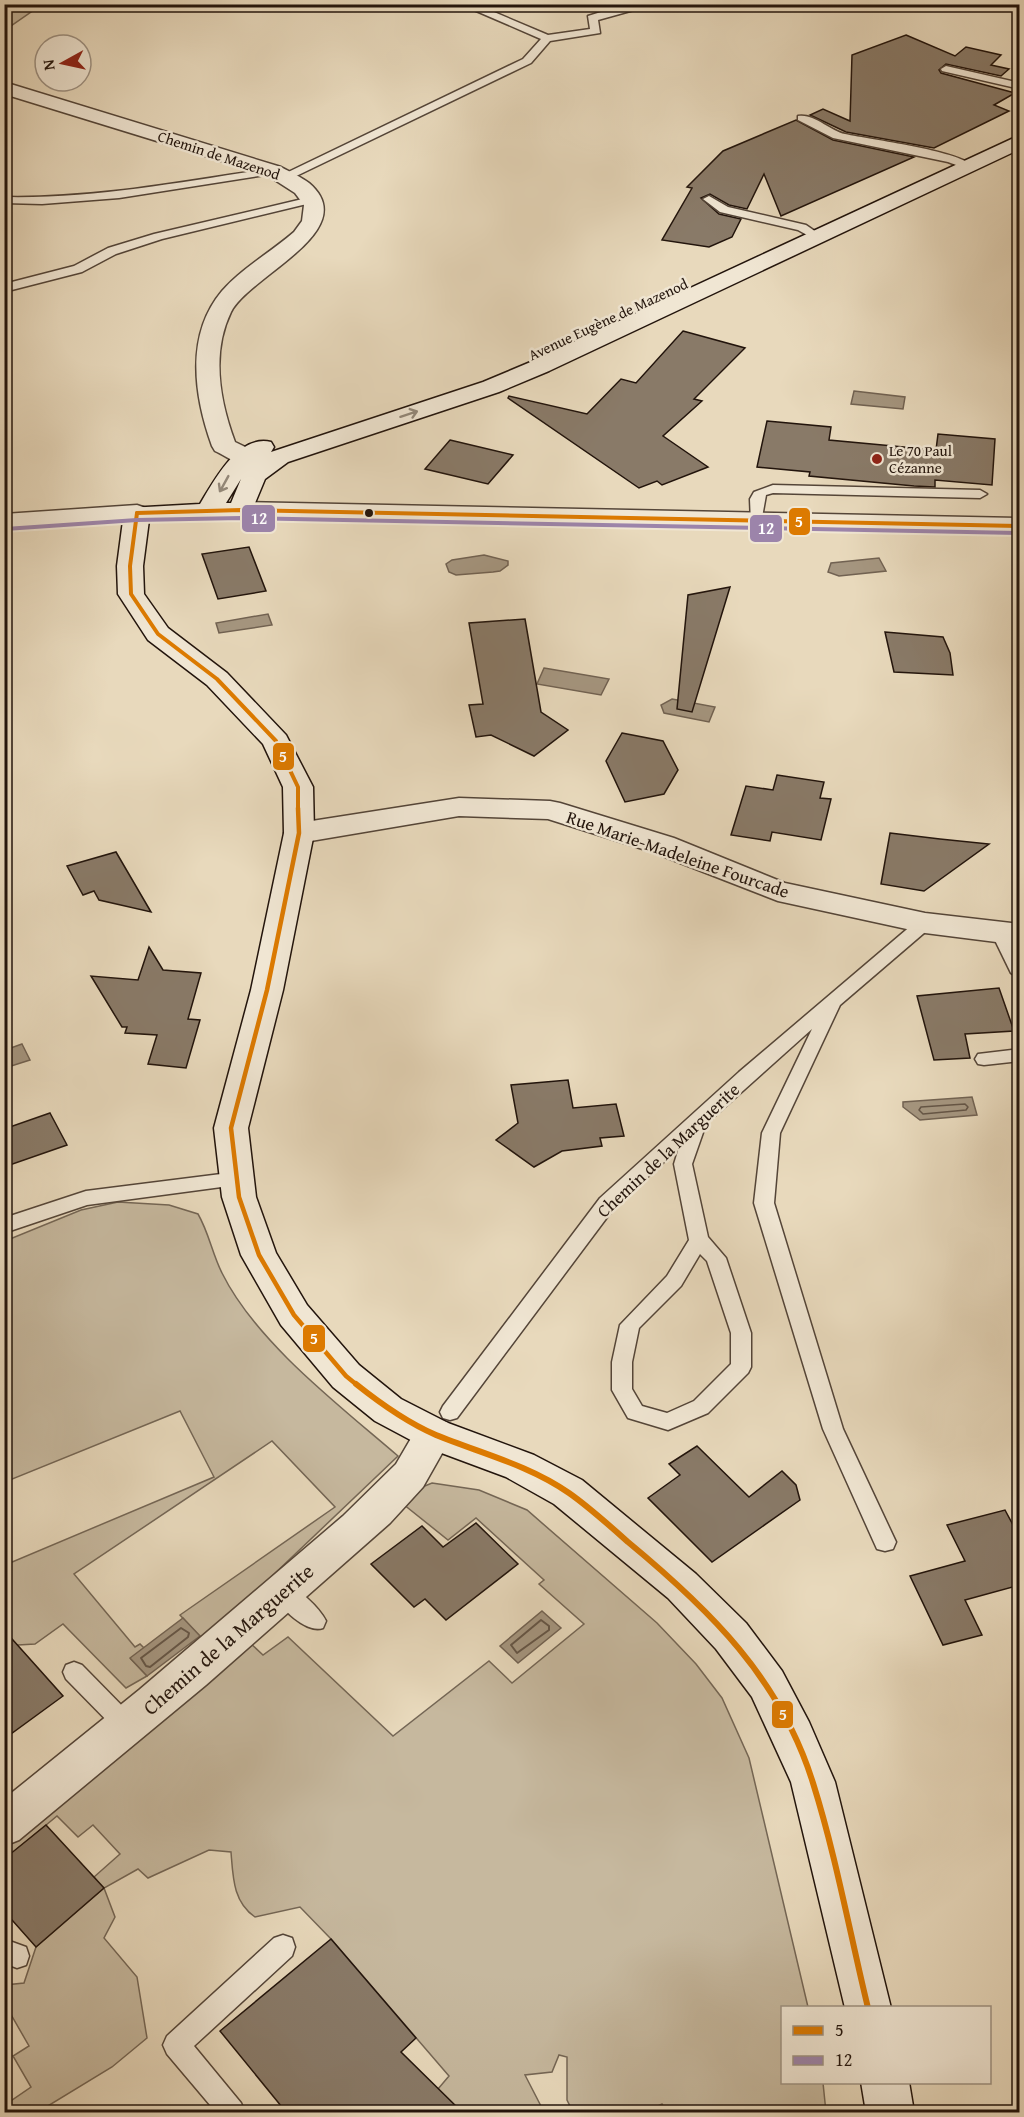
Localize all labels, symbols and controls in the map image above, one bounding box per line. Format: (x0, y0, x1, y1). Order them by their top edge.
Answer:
north arrow (33, 33, 93, 93)
text: N (35, 58, 61, 72)
street label: Chemin de Mazenod (155, 125, 283, 185)
street label: Avenue Eugène de Mazenod (525, 273, 691, 365)
one-way arrow (399, 408, 418, 419)
place label: Le 70 Paul Cézanne (889, 440, 952, 478)
marker: Le 70 Paul Cézanne (870, 452, 884, 466)
one-way arrow (218, 475, 230, 492)
line badge: 12 (241, 504, 276, 533)
text: 12 (251, 506, 267, 530)
unlabelled marker (363, 507, 375, 519)
line badge: 5 (788, 507, 811, 536)
text: 5 (795, 509, 803, 533)
line badge: 12 (749, 514, 783, 543)
text: 12 (758, 516, 774, 540)
line badge: 5 (272, 742, 295, 771)
text: 5 (279, 744, 287, 768)
street label: Rue Marie-Madeleine Fourcade (563, 803, 793, 905)
street label: Chemin de la Marguerite (590, 1076, 746, 1224)
line badge: 5 (302, 1324, 326, 1353)
text: 5 (310, 1326, 318, 1350)
street label: Chemin de la Marguerite (136, 1556, 321, 1722)
line badge: 5 (771, 1700, 794, 1729)
text: 5 (779, 1702, 787, 1726)
legend (781, 2006, 991, 2084)
text: 5 (835, 2016, 844, 2043)
text: 12 (835, 2046, 852, 2073)

